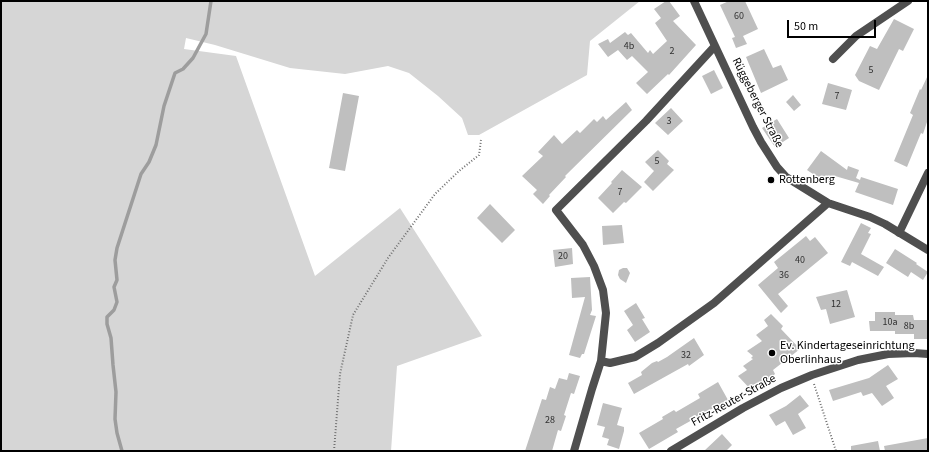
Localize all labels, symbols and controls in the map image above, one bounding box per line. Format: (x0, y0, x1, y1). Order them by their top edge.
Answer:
house number: 60 (734, 11, 744, 23)
scale bar (789, 12, 878, 38)
text: 50 m (794, 18, 818, 35)
house number: 4b (624, 41, 634, 53)
house number: 2 (670, 46, 674, 58)
street label: Rüggeberger Straße (728, 56, 786, 150)
house number: 5 (869, 65, 873, 77)
house number: 7 (835, 91, 839, 103)
house number: 3 (667, 116, 671, 128)
house number: 5 (655, 156, 659, 168)
place label: Rottenberg (779, 173, 835, 187)
marker: Rottenberg (766, 175, 776, 185)
house number: 7 (618, 187, 622, 199)
house number: 20 (558, 251, 568, 263)
house number: 40 (795, 255, 805, 267)
house number: 36 (779, 270, 789, 282)
house number: 12 (831, 299, 841, 311)
house number: 10a (883, 317, 897, 329)
house number: 8b (904, 321, 914, 333)
place label: Ev. Kindertageseinrichtung Oberlinhaus (780, 339, 915, 367)
marker: Ev. Kindertageseinrichtung Oberlinhaus (767, 348, 777, 358)
house number: 32 (681, 350, 691, 362)
street label: Fritz-Reuter-Straße (689, 372, 779, 430)
house number: 28 (545, 415, 555, 427)

